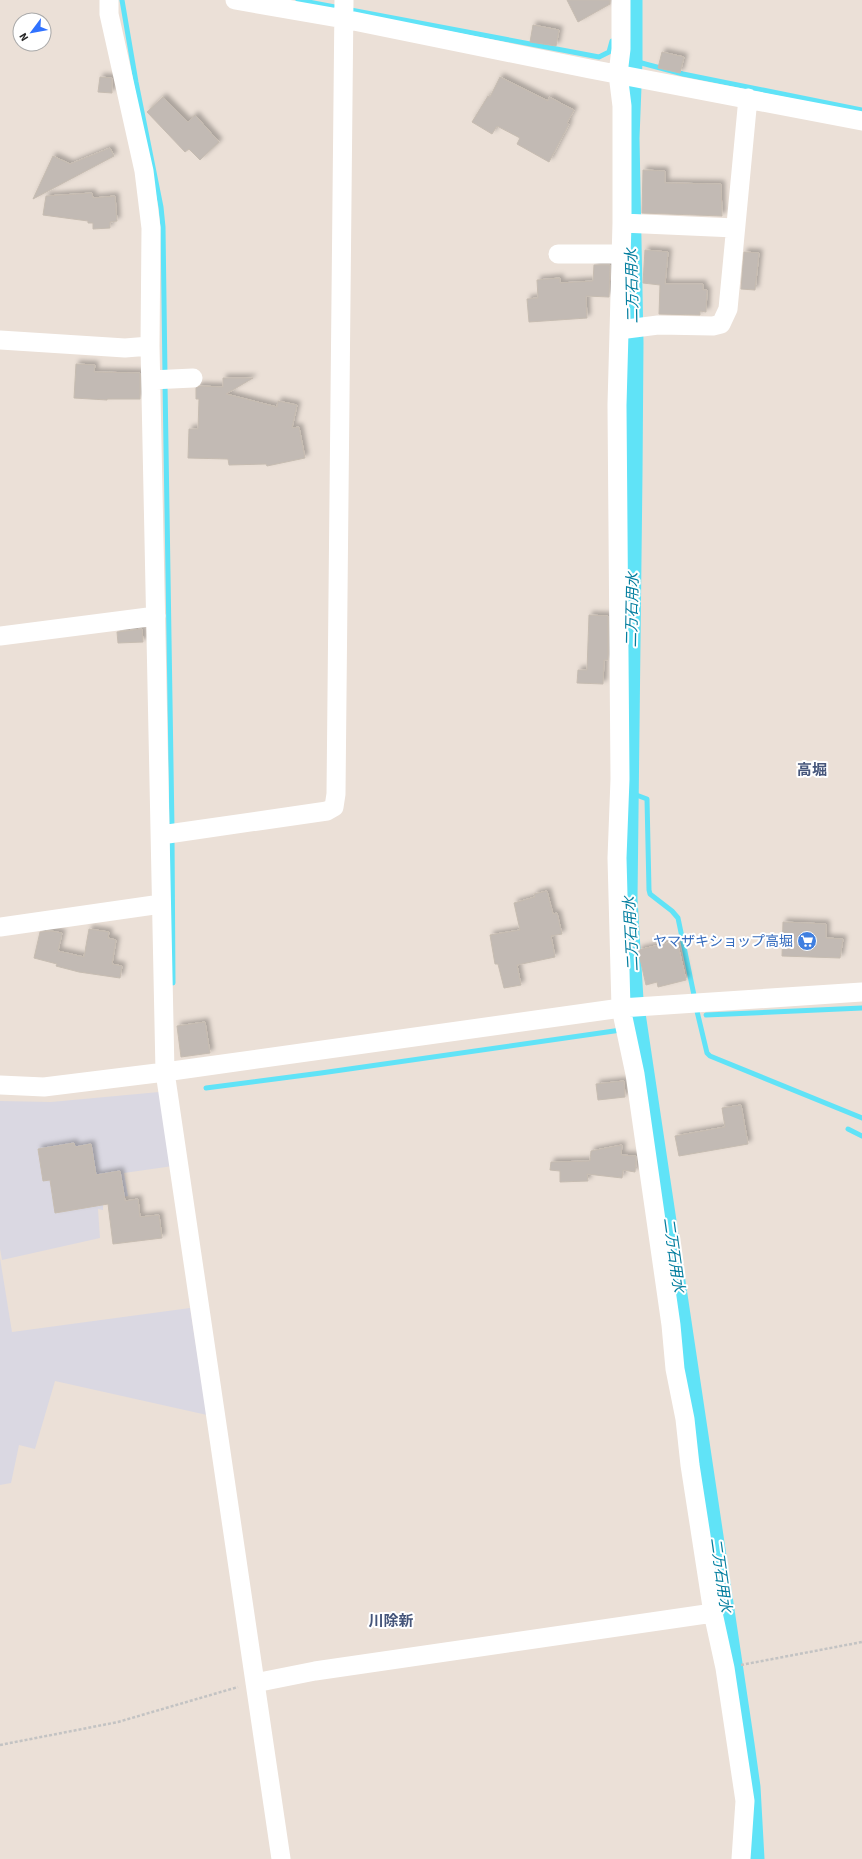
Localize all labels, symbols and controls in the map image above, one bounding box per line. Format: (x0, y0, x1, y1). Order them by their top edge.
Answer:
north arrow (12, 12, 52, 52)
text: N (16, 30, 32, 44)
water label: 二万石用水 (621, 246, 644, 324)
water label: 二万石用水 (621, 570, 644, 648)
district label: 高堀 (797, 760, 827, 781)
water label: 二万石用水 (619, 894, 644, 972)
supermarket icon: ヤマザキショップ高堀 (796, 930, 818, 952)
place label: ヤマザキショップ高堀 (653, 932, 793, 952)
water label: 二万石用水 (658, 1216, 689, 1296)
water label: 二万石用水 (705, 1536, 736, 1616)
district label: 川除新 (368, 1611, 414, 1632)

